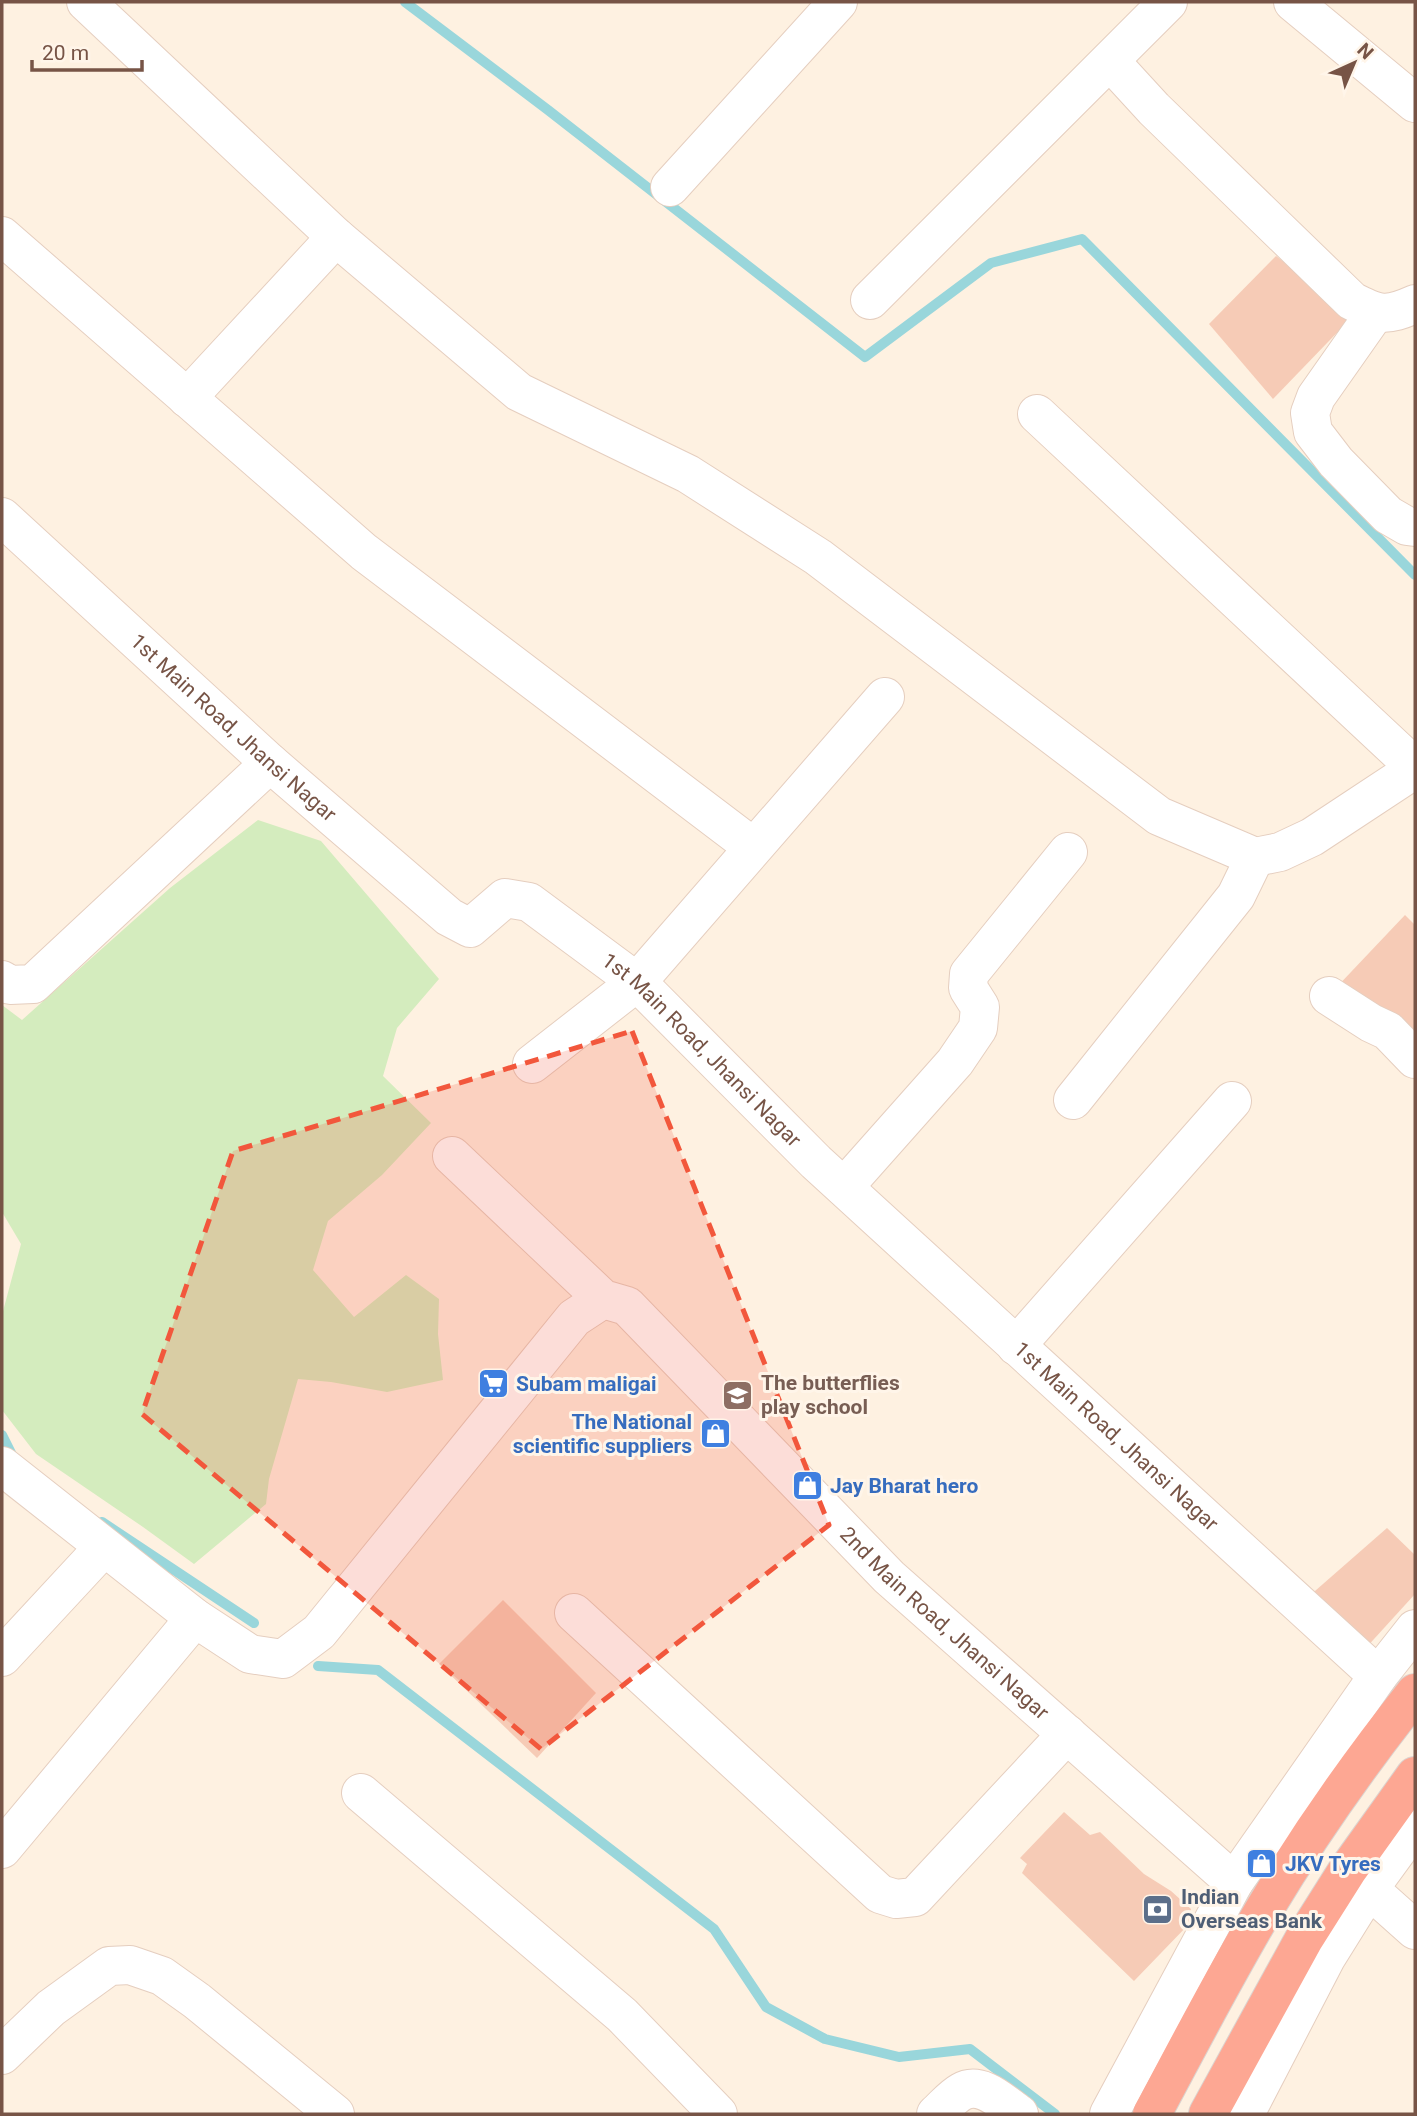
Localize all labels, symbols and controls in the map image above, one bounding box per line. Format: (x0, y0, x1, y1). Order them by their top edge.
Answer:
scale bar (32, 28, 142, 72)
north arrow (1319, 28, 1389, 98)
text: N (1353, 38, 1378, 64)
text: 20 m (42, 41, 89, 65)
street label: 1st Main Road, Jhansi Nagar (126, 629, 341, 826)
street label: 1st Main Road, Jhansi Nagar (597, 948, 806, 1152)
street label: 1st Main Road, Jhansi Nagar (1009, 1337, 1223, 1536)
supermarket icon: Subam maligai (476, 1367, 510, 1401)
place label: The butterflies play school (761, 1371, 900, 1419)
place label: Subam maligai (516, 1372, 657, 1396)
school or university icon: The butterflies play school (721, 1378, 755, 1412)
place label: The National scientific suppliers (513, 1410, 692, 1458)
shop icon: The National scientific suppliers (698, 1417, 732, 1451)
shop icon: Jay Bharat hero (790, 1469, 824, 1503)
place label: Jay Bharat hero (830, 1474, 978, 1498)
street label: 2nd Main Road, Jhansi Nagar (835, 1522, 1054, 1724)
shop icon: JKV Tyres (1245, 1847, 1279, 1881)
place label: JKV Tyres (1285, 1852, 1381, 1876)
place label: Indian Overseas Bank (1181, 1885, 1323, 1933)
bank icon: Indian Overseas Bank (1141, 1892, 1175, 1926)

